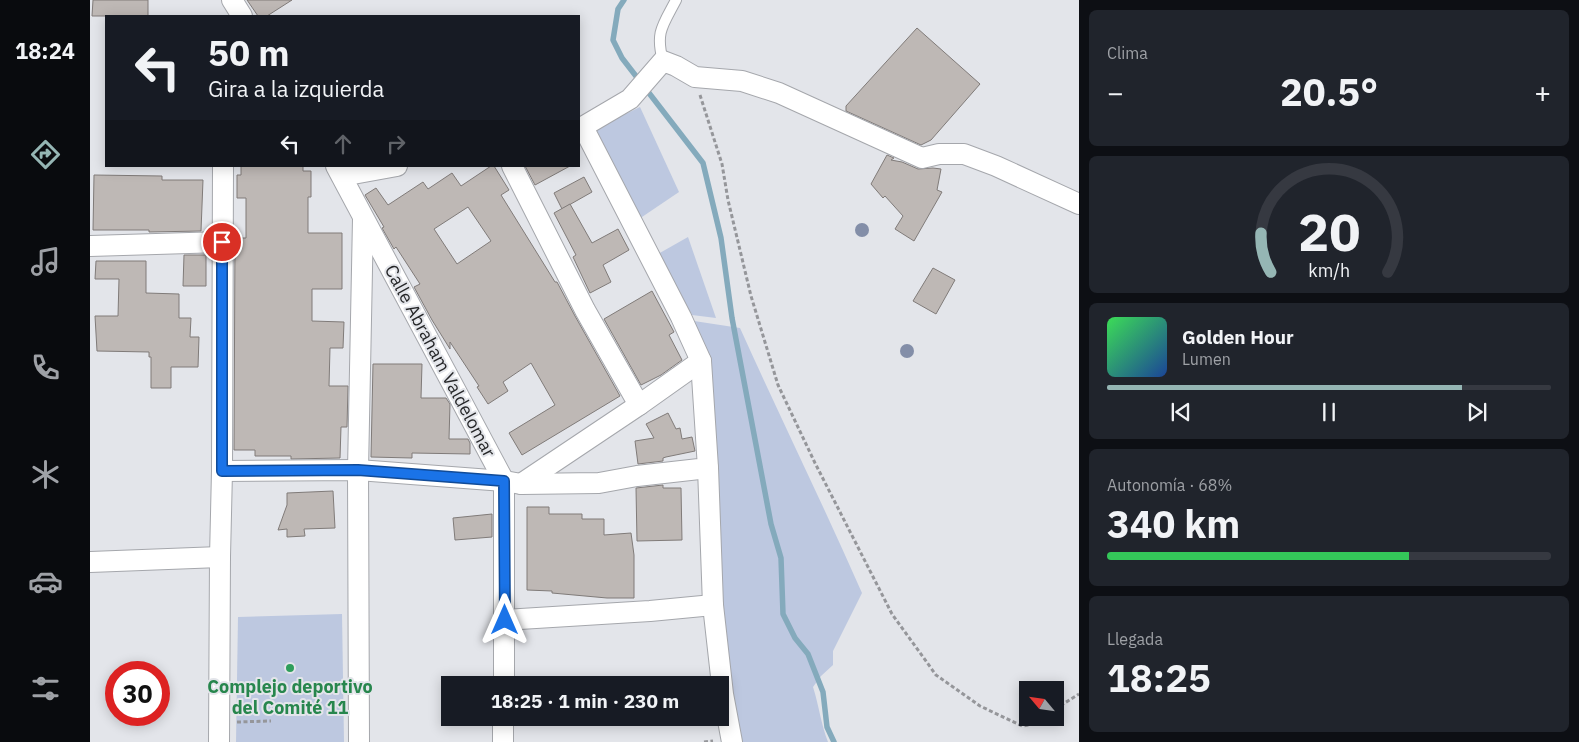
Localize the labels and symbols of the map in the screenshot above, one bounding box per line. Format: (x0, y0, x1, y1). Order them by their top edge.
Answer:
pin (201, 221, 243, 263)
street label: Calle Abraham Valdelomar (380, 261, 501, 461)
position arrow (478, 593, 530, 645)
speed limit sign: 30 (105, 661, 170, 726)
marker: Complejo deportivo del Comité 11 (284, 662, 296, 674)
place label: Complejo deportivo del Comité 11 (207, 675, 373, 719)
north arrow (1019, 681, 1064, 726)

